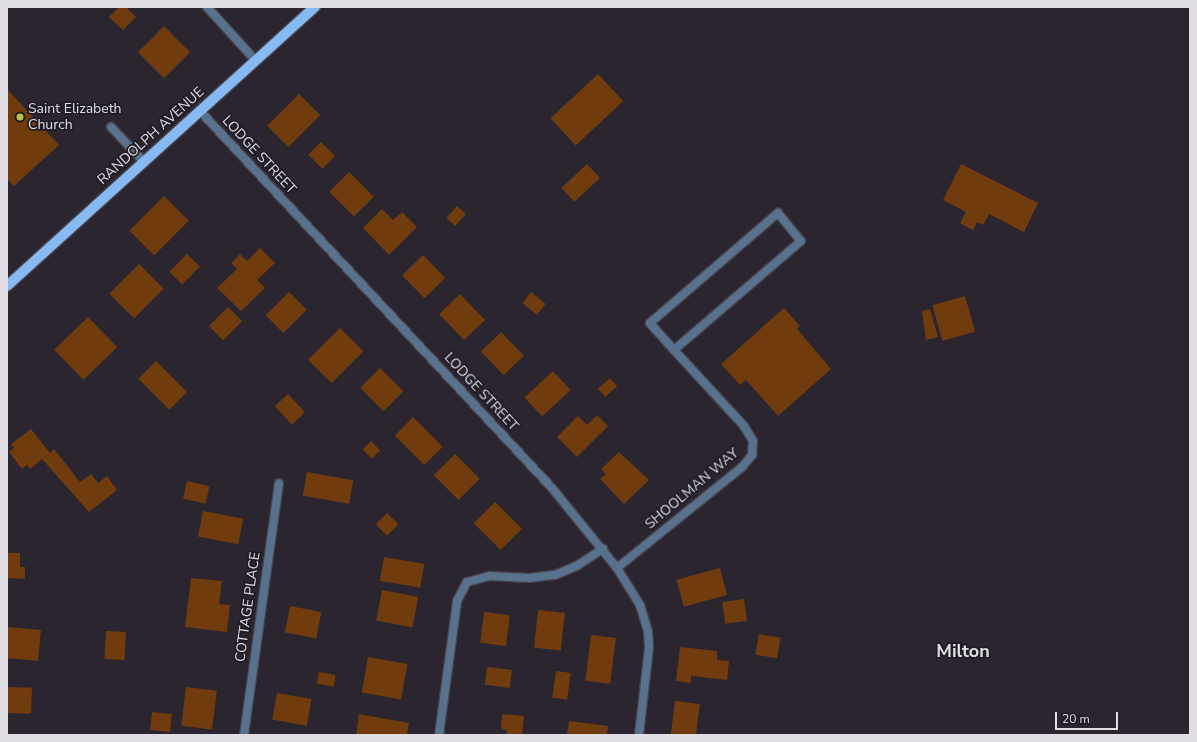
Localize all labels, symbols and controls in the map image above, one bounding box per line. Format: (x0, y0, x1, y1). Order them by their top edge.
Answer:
street label: RANDOLPH AVENUE (94, 84, 208, 188)
place label: Saint Elizabeth Church (28, 101, 122, 134)
marker: Saint Elizabeth Church (15, 112, 25, 122)
street label: LODGE STREET (218, 112, 300, 198)
street label: LODGE STREET (440, 349, 522, 435)
street label: SHOOLMAN WAY (642, 445, 742, 533)
street label: COTTAGE PLACE (232, 551, 264, 663)
district label: Milton (936, 640, 990, 662)
scale bar (1057, 704, 1120, 730)
text: 20 m (1062, 711, 1090, 727)

